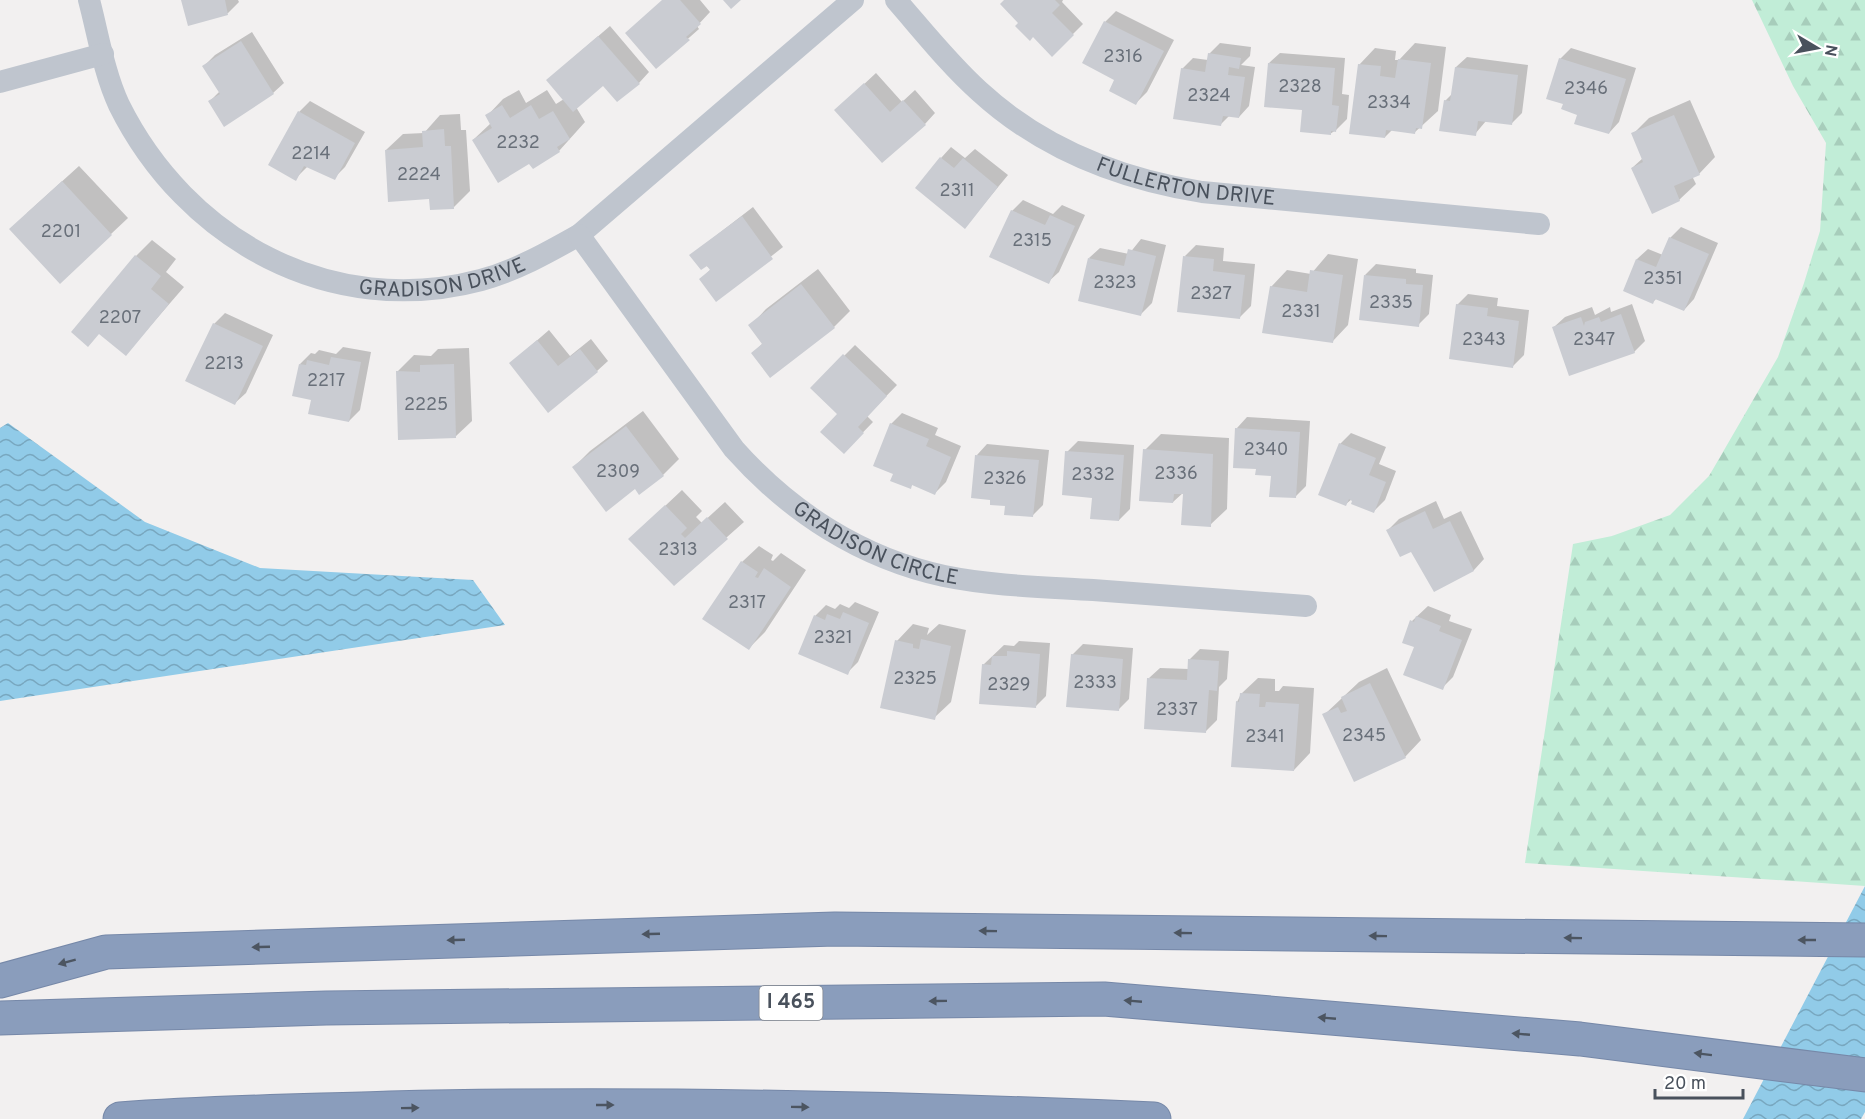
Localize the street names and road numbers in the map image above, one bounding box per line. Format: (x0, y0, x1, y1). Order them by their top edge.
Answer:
street label: FULLERTON DRIVE (1092, 151, 1276, 212)
street label: GRADISON DRIVE (357, 251, 530, 304)
street label: GRADISON CIRCLE (787, 495, 961, 592)
road number: I 465 (760, 986, 822, 1020)

